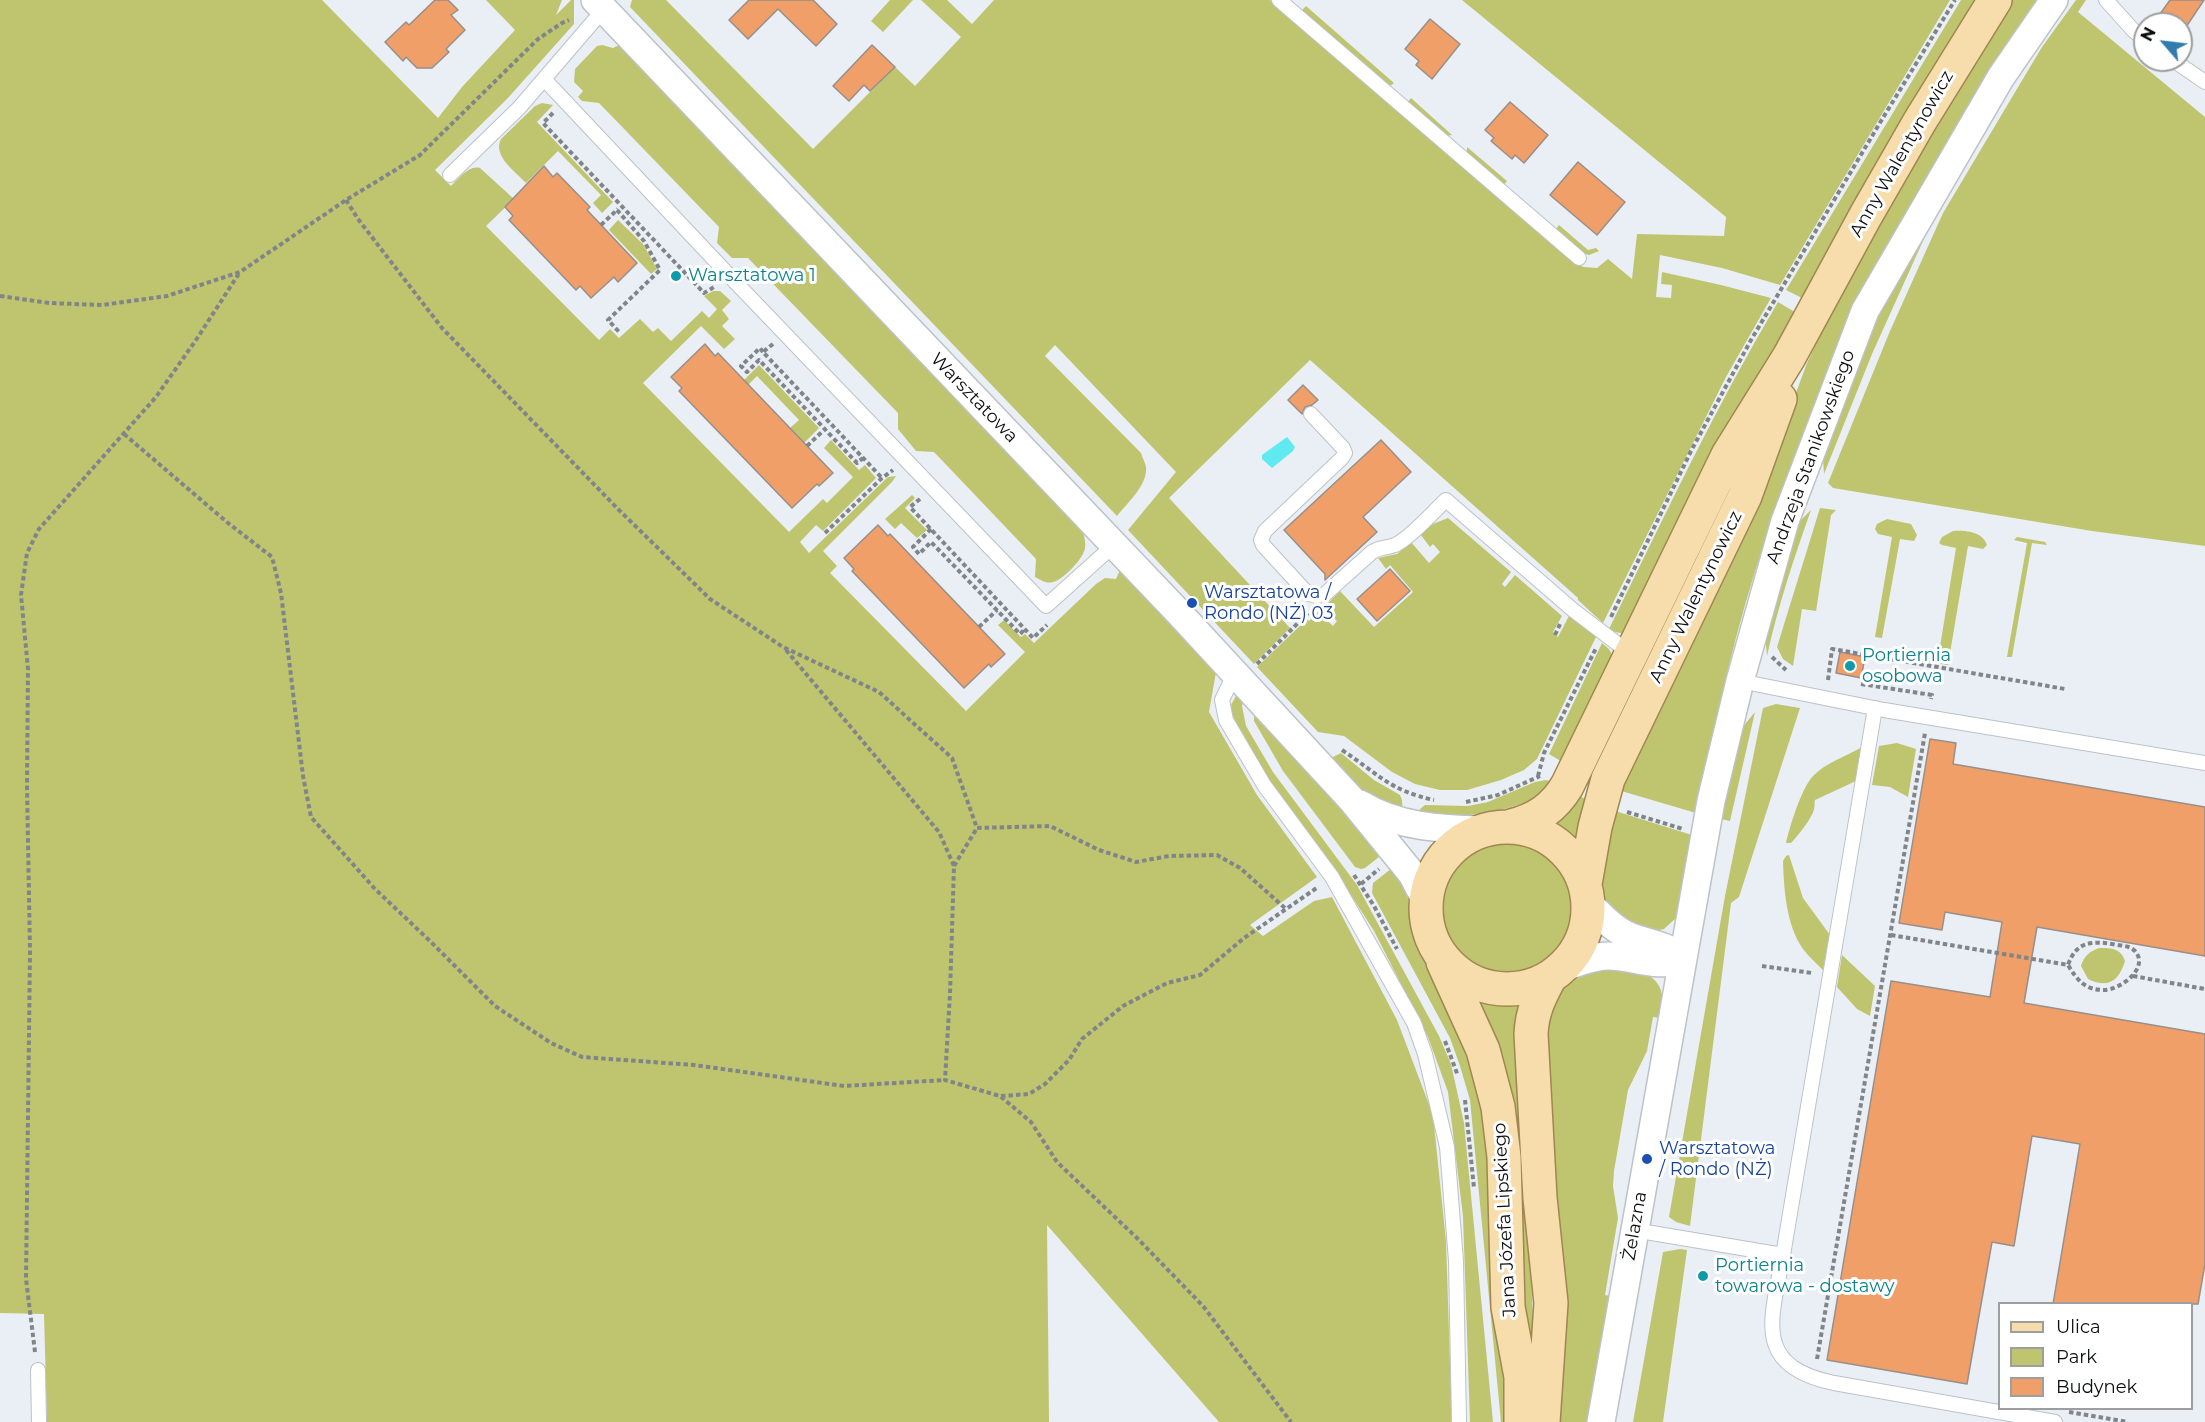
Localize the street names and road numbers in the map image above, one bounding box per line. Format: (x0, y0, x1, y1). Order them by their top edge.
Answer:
street label: Anny Walentynowicz (1846, 67, 1958, 241)
street label: Andrzeja Stanikowskiego (1762, 347, 1860, 567)
street label: Warsztatowa (926, 349, 1022, 447)
street label: Anny Walentynowicz (1645, 508, 1747, 686)
street label: Jana Józefa Lipskiego (1489, 1122, 1521, 1318)
street label: Żelazna (1618, 1190, 1652, 1262)

